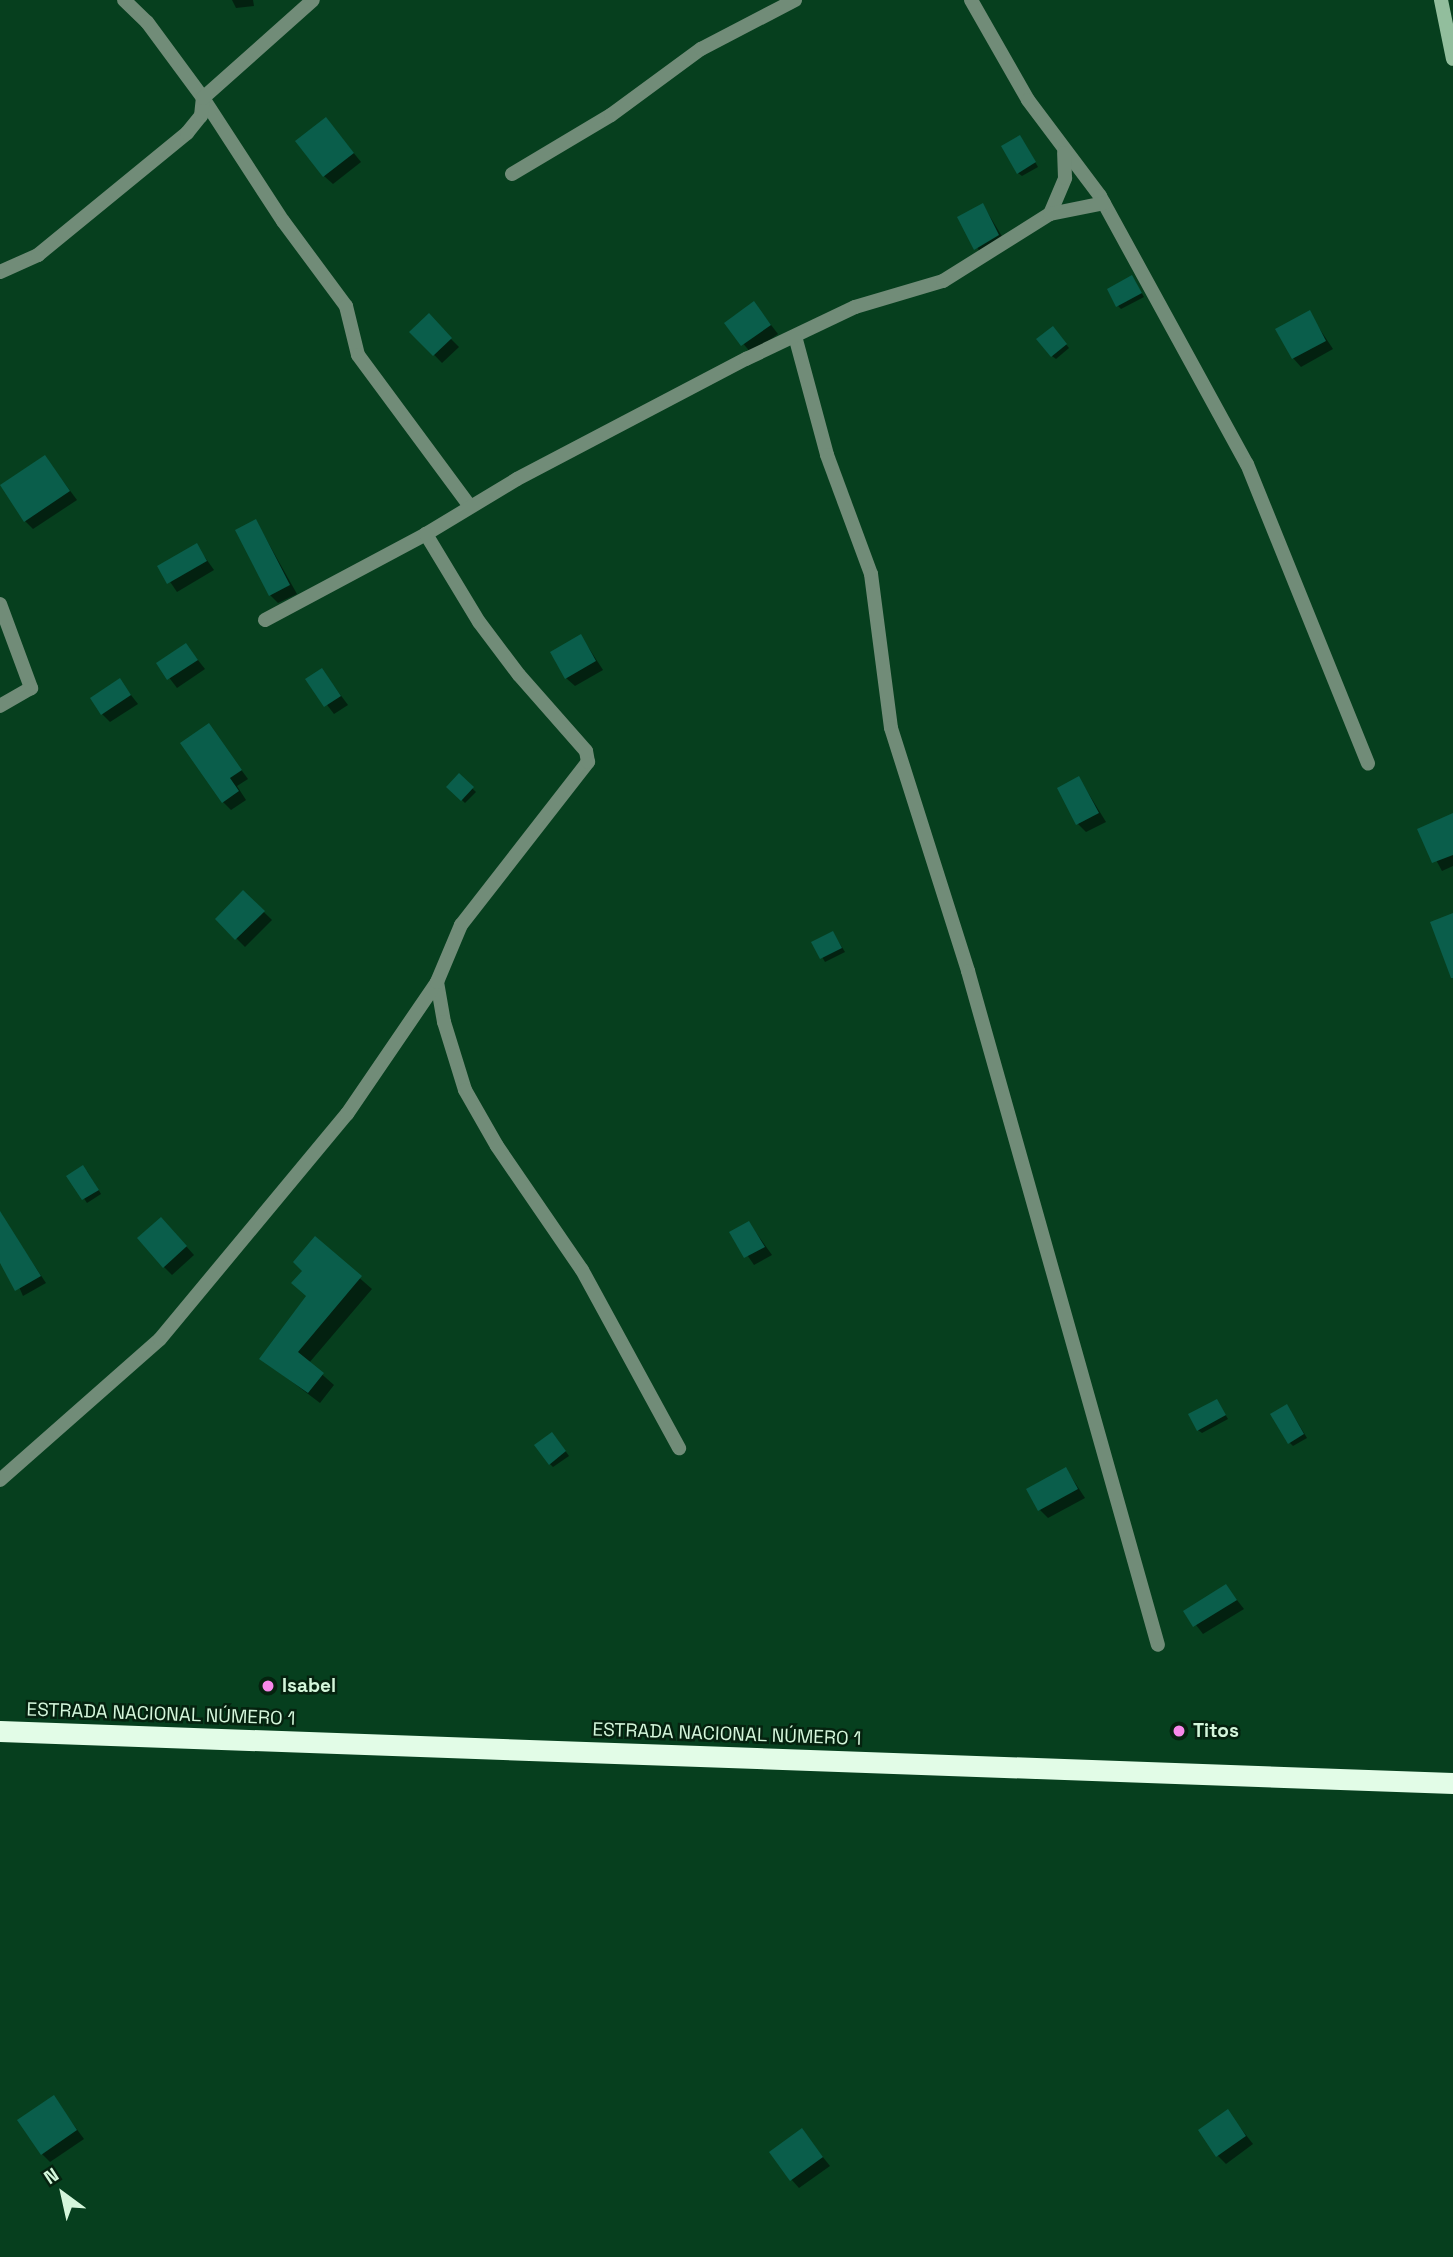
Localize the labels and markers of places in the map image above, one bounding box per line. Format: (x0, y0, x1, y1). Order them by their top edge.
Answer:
place label: Isabel (282, 1675, 336, 1697)
marker: Isabel (260, 1678, 276, 1694)
place label: Titos (1193, 1720, 1239, 1742)
marker: Titos (1171, 1723, 1187, 1739)

